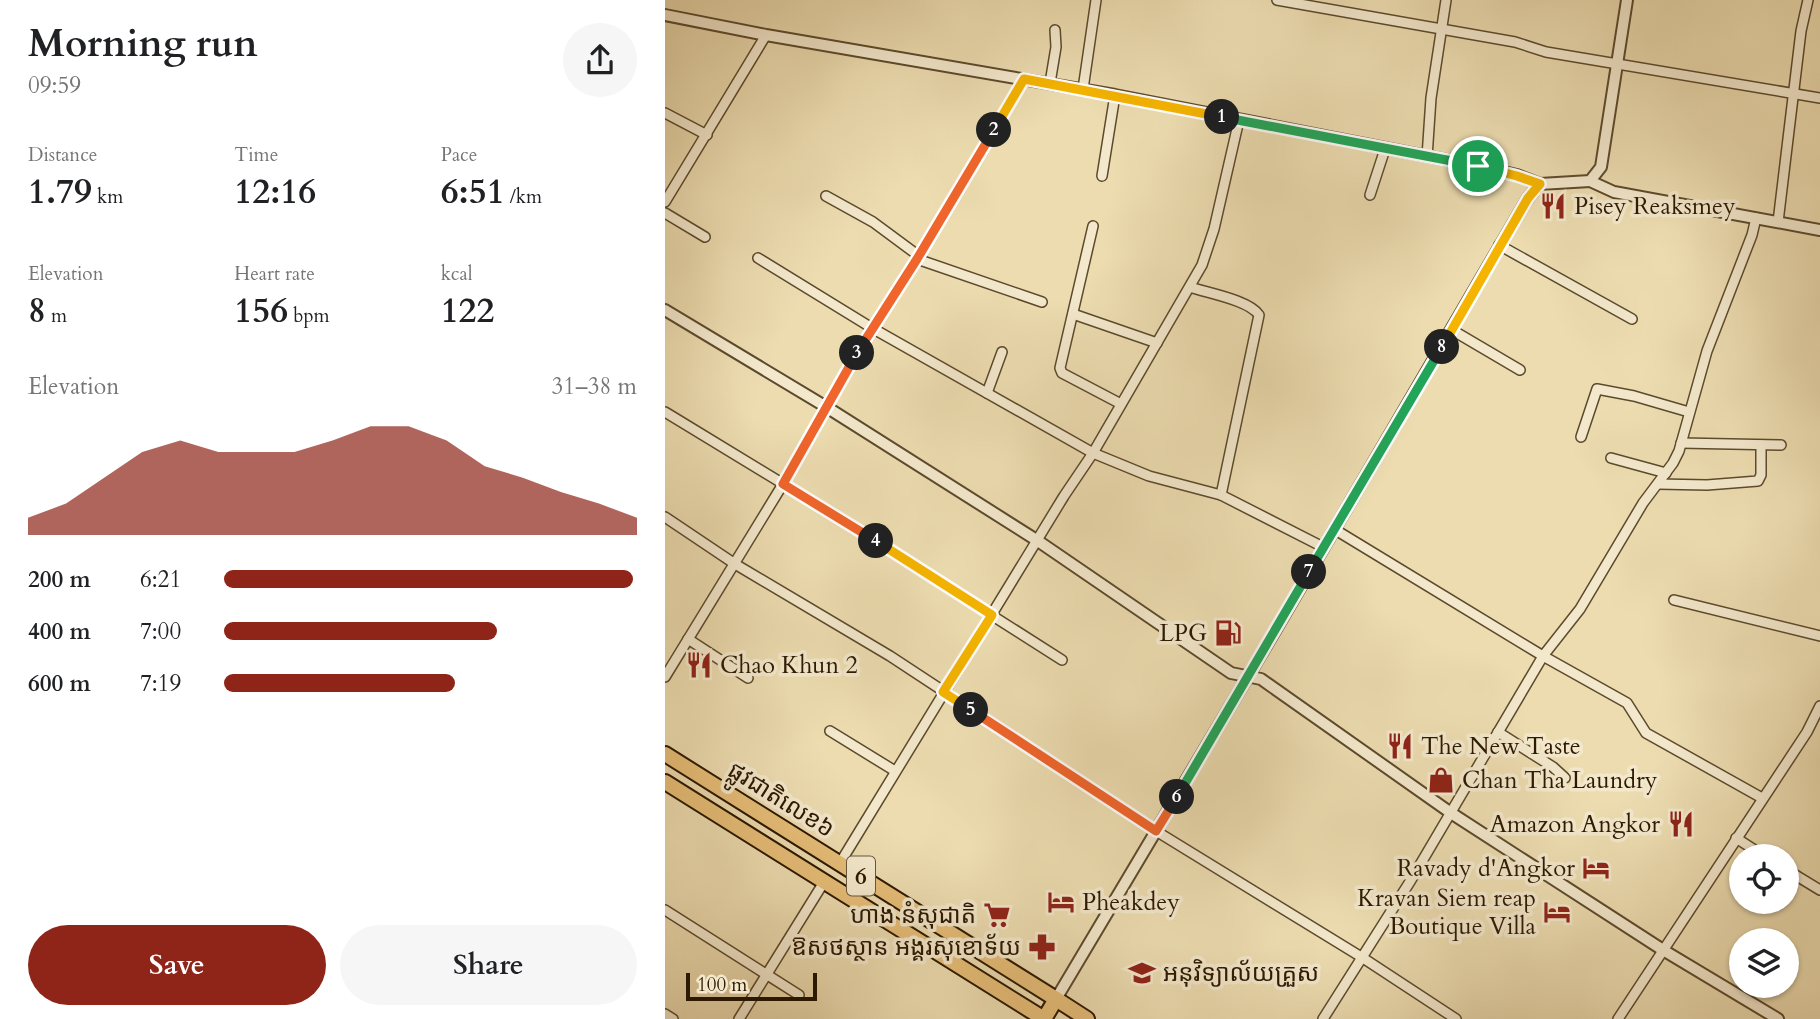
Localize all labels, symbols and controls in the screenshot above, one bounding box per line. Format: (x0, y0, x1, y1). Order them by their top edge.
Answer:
text: Morning run (28, 18, 258, 70)
button: share (563, 23, 637, 97)
text: 09:59 (28, 70, 81, 101)
pin: 1 (1205, 100, 1239, 134)
text: 1 (1217, 103, 1226, 129)
pin: 2 (977, 113, 1011, 148)
text: 2 (989, 116, 998, 142)
pin (1448, 136, 1508, 196)
text: Distance (28, 142, 97, 168)
text: Time (234, 142, 278, 168)
text: Pace (441, 142, 477, 168)
icon: arrive (1459, 147, 1497, 185)
text: 1.79 (28, 168, 92, 216)
text: 12:16 (234, 168, 316, 216)
text: 6:51 (441, 168, 505, 216)
text: km (92, 184, 123, 210)
text: /km (505, 184, 542, 210)
place label: Pisey Reaksmey (1574, 190, 1736, 223)
restaurant icon: Pisey Reaksmey (1538, 191, 1568, 221)
text: Elevation (28, 261, 103, 287)
text: Heart rate (234, 261, 315, 287)
text: kcal (441, 261, 473, 287)
text: 8 (28, 287, 46, 335)
text: 156 (234, 287, 288, 335)
text: 122 (441, 287, 494, 335)
text: m (46, 303, 67, 329)
text: bpm (288, 303, 330, 329)
pin: 8 (1425, 330, 1459, 364)
text: 8 (1437, 333, 1446, 359)
pin: 3 (839, 336, 875, 370)
text: 3 (852, 339, 861, 365)
text: Elevation (28, 371, 119, 402)
text: 31–38 m (552, 371, 637, 402)
pin: 4 (859, 524, 893, 558)
text: 4 (871, 527, 880, 553)
pin: 7 (1291, 554, 1327, 590)
text: 7 (1304, 558, 1313, 584)
text: 200 m (28, 564, 91, 595)
text: 6:21 (140, 564, 181, 595)
text: 400 m (28, 616, 91, 647)
text: 7:00 (140, 616, 181, 647)
place label: LPG (1159, 617, 1207, 650)
fuel station icon: LPG (1213, 618, 1243, 648)
place label: Chao Khun 2 (720, 649, 858, 682)
restaurant icon: Chao Khun 2 (684, 650, 714, 680)
text: 600 m (28, 668, 91, 699)
text: 7:19 (140, 668, 181, 699)
pin: 5 (953, 692, 989, 728)
text: 5 (966, 696, 975, 722)
place label: The New Taste (1421, 730, 1581, 763)
restaurant icon: The New Taste (1385, 731, 1415, 761)
street label: ផ្លូវជាតិលេខ៦ (719, 754, 841, 850)
place label: Chan Tha Laundry (1462, 764, 1658, 797)
shop icon: Chan Tha Laundry (1426, 765, 1456, 795)
pin: 6 (1159, 780, 1195, 814)
text: 6 (1172, 783, 1181, 809)
place label: Amazon Angkor (1490, 808, 1660, 841)
restaurant icon: Amazon Angkor (1666, 809, 1696, 839)
map controls (1729, 844, 1799, 998)
button: locate (1729, 844, 1799, 914)
place label: Ravady d'Angkor (1397, 852, 1575, 885)
hotel icon: Ravady d'Angkor (1581, 853, 1611, 883)
road number: 6 (847, 856, 875, 896)
place label: Kravan Siem reap Boutique Villa (1357, 882, 1537, 943)
place label: Pheakdey (1082, 886, 1180, 919)
hotel icon: Pheakdey (1046, 887, 1076, 917)
hotel icon: Kravan Siem reap Boutique Villa (1542, 897, 1572, 927)
place label: ហាង នំសុជាតិ (850, 899, 976, 932)
supermarket icon: ហាង នំសុជាតិ (982, 900, 1012, 930)
button: Save (28, 925, 326, 1005)
button: Share (340, 925, 637, 1005)
button: layers (1729, 928, 1799, 998)
place label: ឱសថស្ថាន អង្គរសុខោទ័យ (791, 931, 1021, 964)
pharmacy icon: ឱសថស្ថាន អង្គរសុខោទ័យ (1027, 932, 1057, 962)
place label: អនុវិទ្យាល័យគ្រួស (1163, 957, 1319, 990)
school or university icon: អនុវិទ្យាល័យគ្រួស (1127, 958, 1157, 988)
scale bar (686, 970, 817, 1002)
text: 100 m (697, 972, 747, 998)

